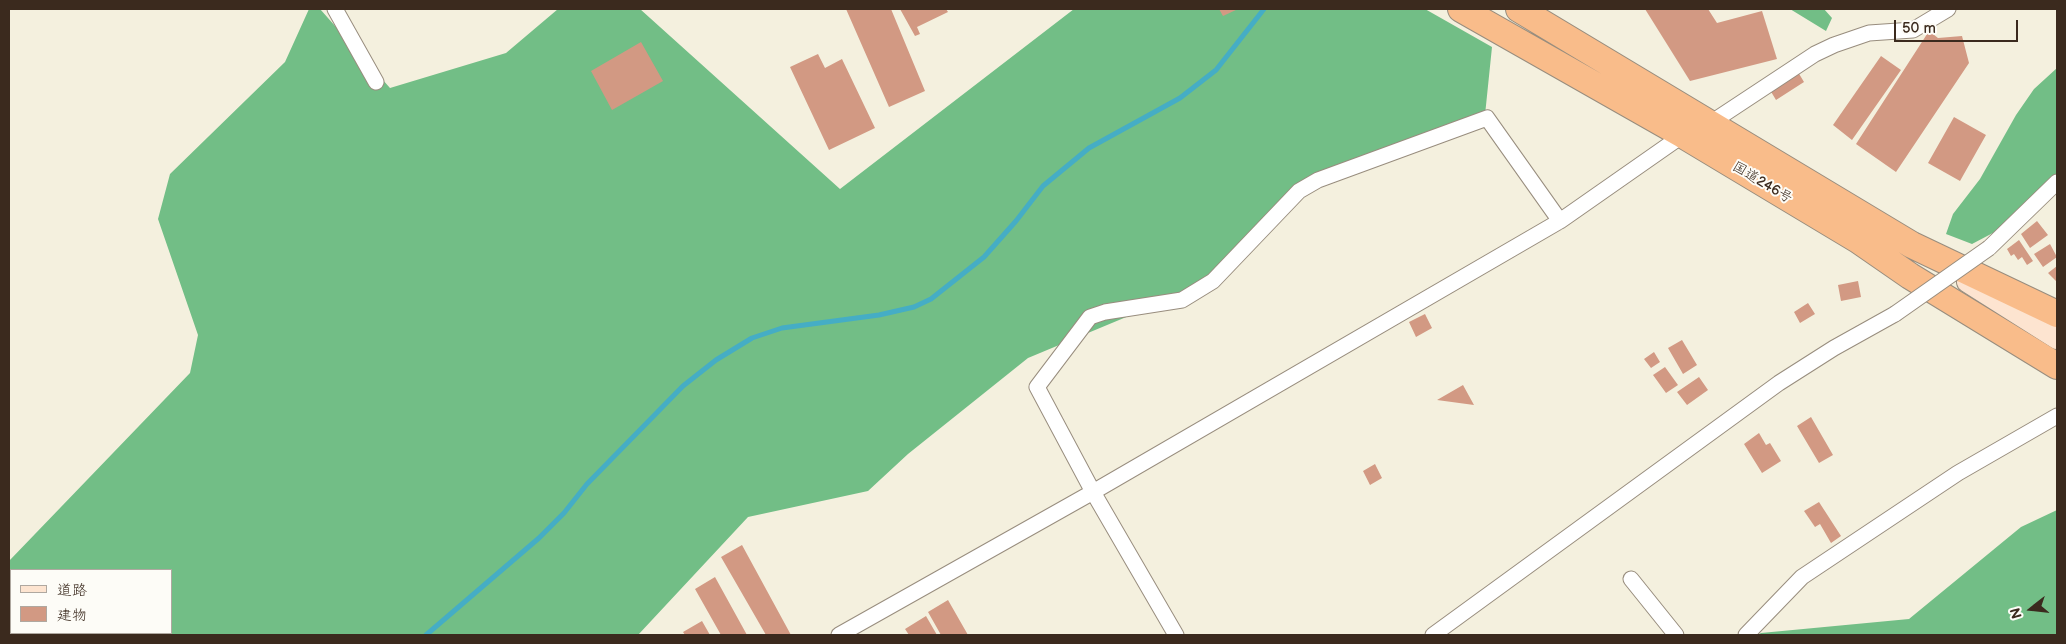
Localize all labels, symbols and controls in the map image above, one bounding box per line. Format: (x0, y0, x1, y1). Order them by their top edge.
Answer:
scale bar (1896, 10, 2020, 42)
text: 50 m (1902, 19, 1936, 38)
street label: 国道246号 (1729, 159, 1795, 207)
legend (10, 569, 172, 634)
text: 道路 (57, 581, 87, 600)
north arrow (2006, 584, 2056, 634)
text: 建物 (57, 606, 87, 625)
text: N (2006, 606, 2026, 621)

